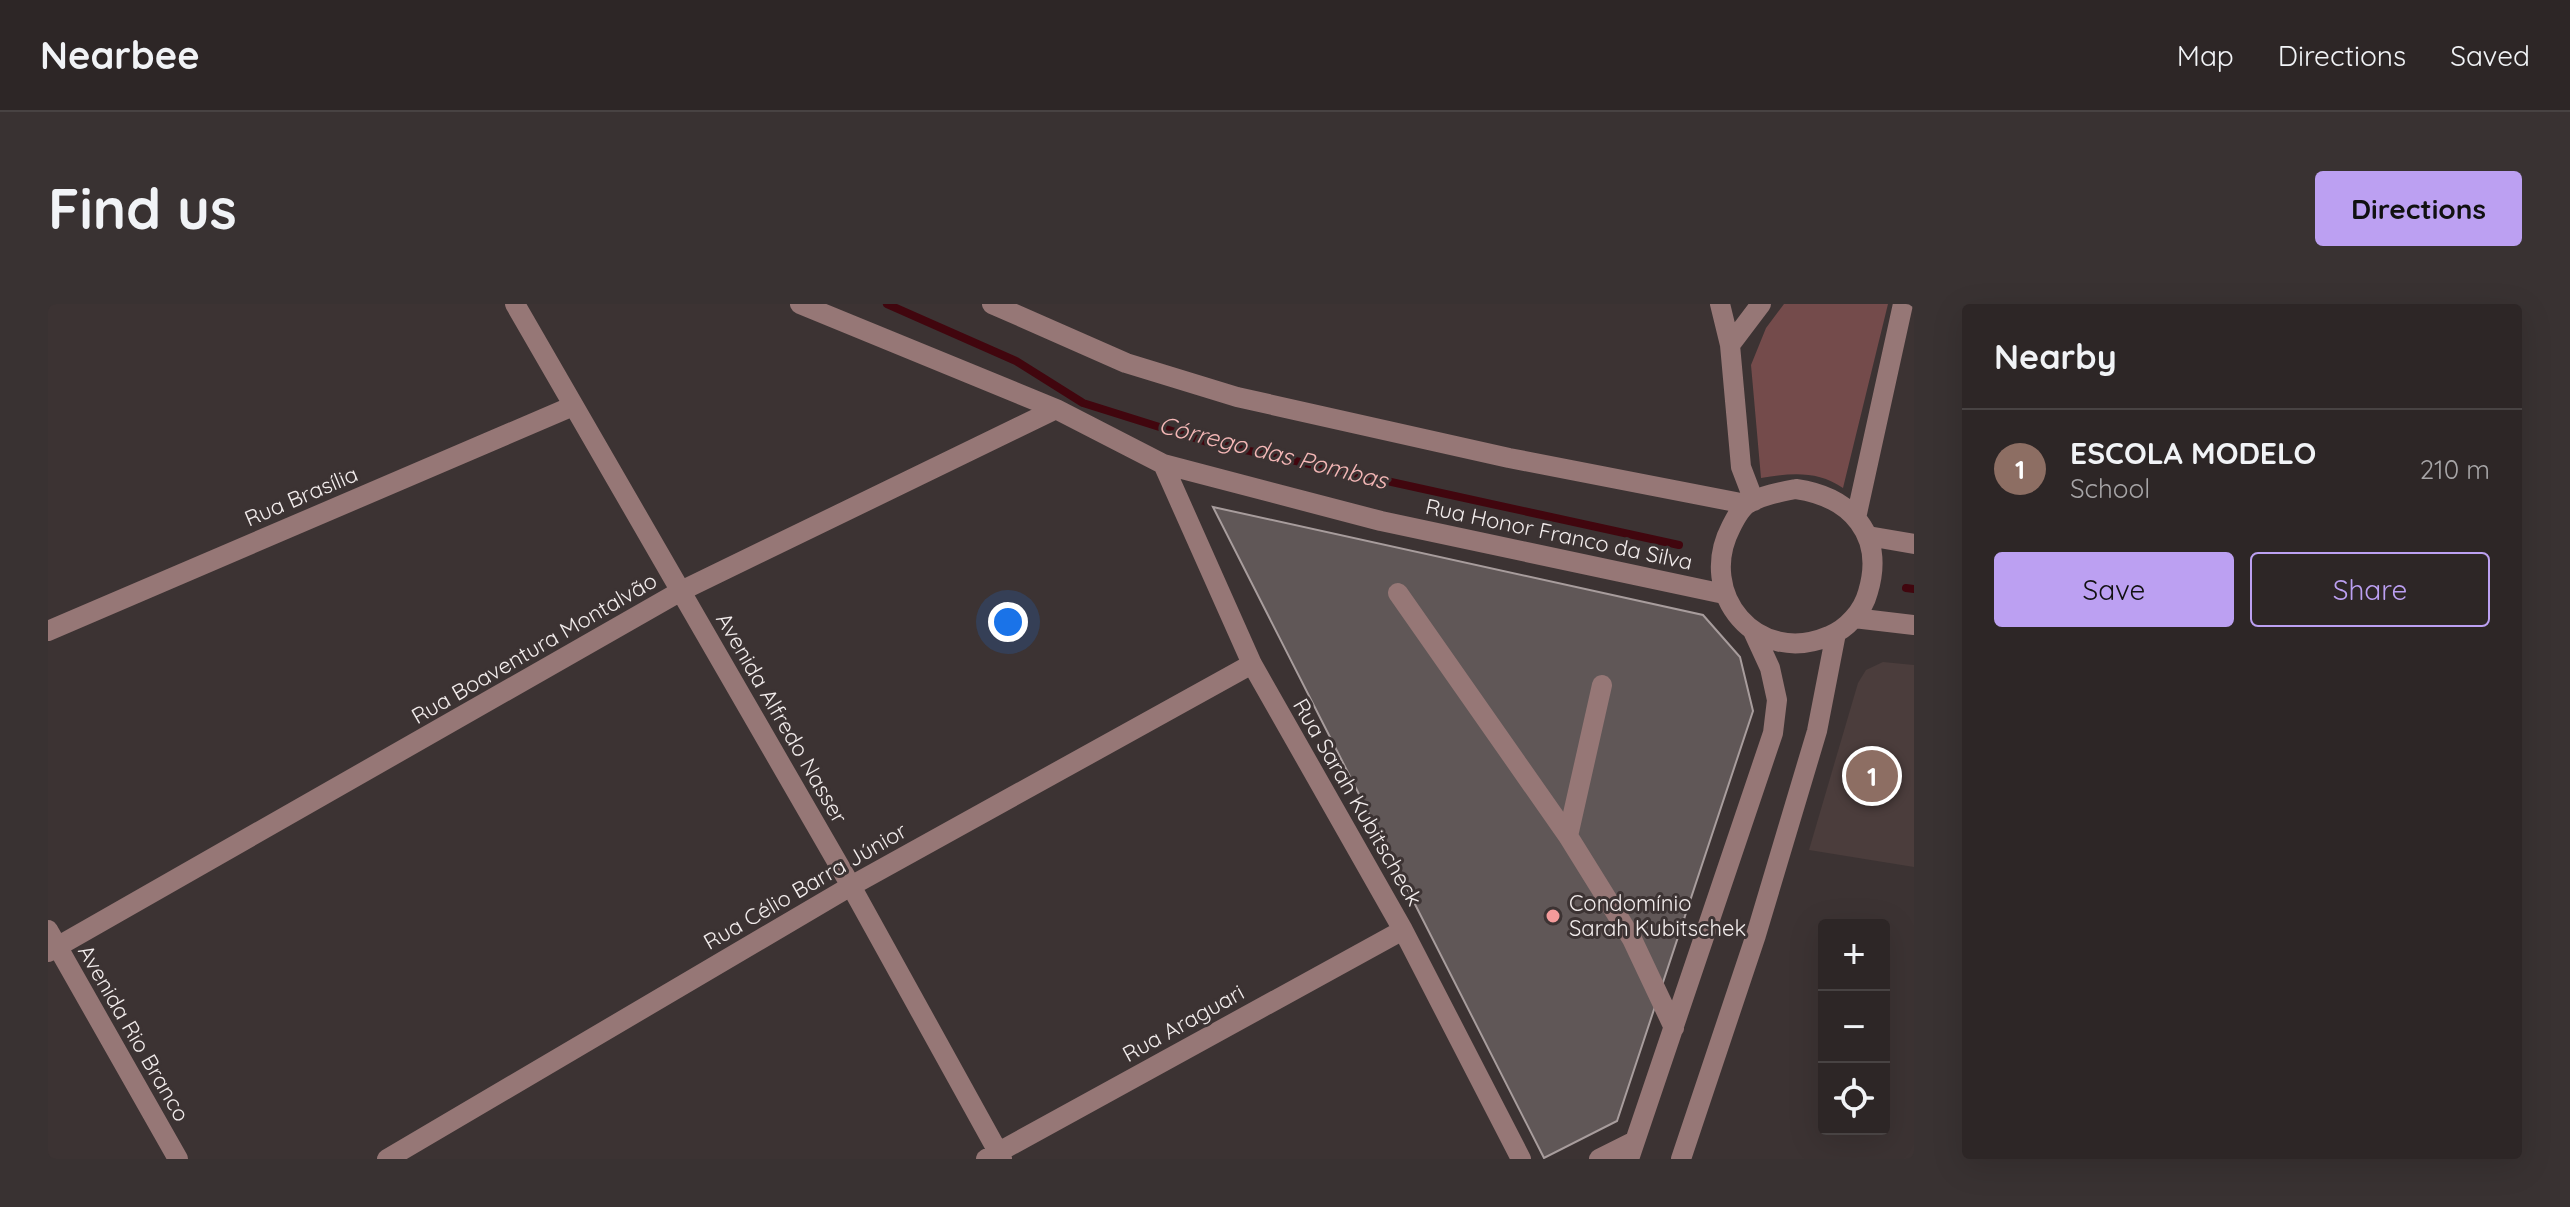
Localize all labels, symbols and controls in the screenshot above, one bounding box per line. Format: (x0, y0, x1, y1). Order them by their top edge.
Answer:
text: Nearbee (40, 31, 200, 79)
text: Map (2177, 38, 2234, 73)
text: Directions (2278, 38, 2406, 73)
text: Saved (2450, 38, 2530, 73)
button: Directions (2315, 171, 2522, 246)
text: Find us (48, 173, 237, 243)
text: Nearby (1994, 335, 2117, 378)
water label: Córrego das Pombas (1156, 409, 1392, 495)
text: ESCOLA MODELO (2070, 434, 2316, 472)
text: 1 (2015, 453, 2025, 486)
text: 210 m (2420, 453, 2490, 486)
street label: Rua Brasília (240, 460, 362, 532)
text: School (2070, 472, 2150, 505)
street label: Rua Honor Franco da Silva (1423, 492, 1695, 576)
button: Save (1994, 552, 2234, 627)
button: Share (2250, 552, 2490, 627)
street label: Rua Boaventura Montalvão (406, 566, 662, 730)
your location (988, 602, 1028, 642)
street label: Avenida Alfredo Nasser (710, 608, 854, 829)
street label: Rua Sarah Kubitscheck (1287, 693, 1429, 911)
pin: 1 (1846, 746, 1898, 806)
street label: Rua Célio Barra Júnior (698, 816, 912, 956)
place label: Condomínio Sarah Kubitschek (1569, 889, 1746, 942)
marker: Condomínio Sarah Kubitschek (1544, 907, 1562, 925)
map controls (1818, 919, 1890, 1135)
button: + (1818, 919, 1890, 991)
street label: Avenida Rio Branco (72, 940, 196, 1126)
street label: Rua Araguari (1117, 978, 1249, 1068)
button: − (1818, 991, 1890, 1063)
button: locate (1818, 1063, 1890, 1135)

